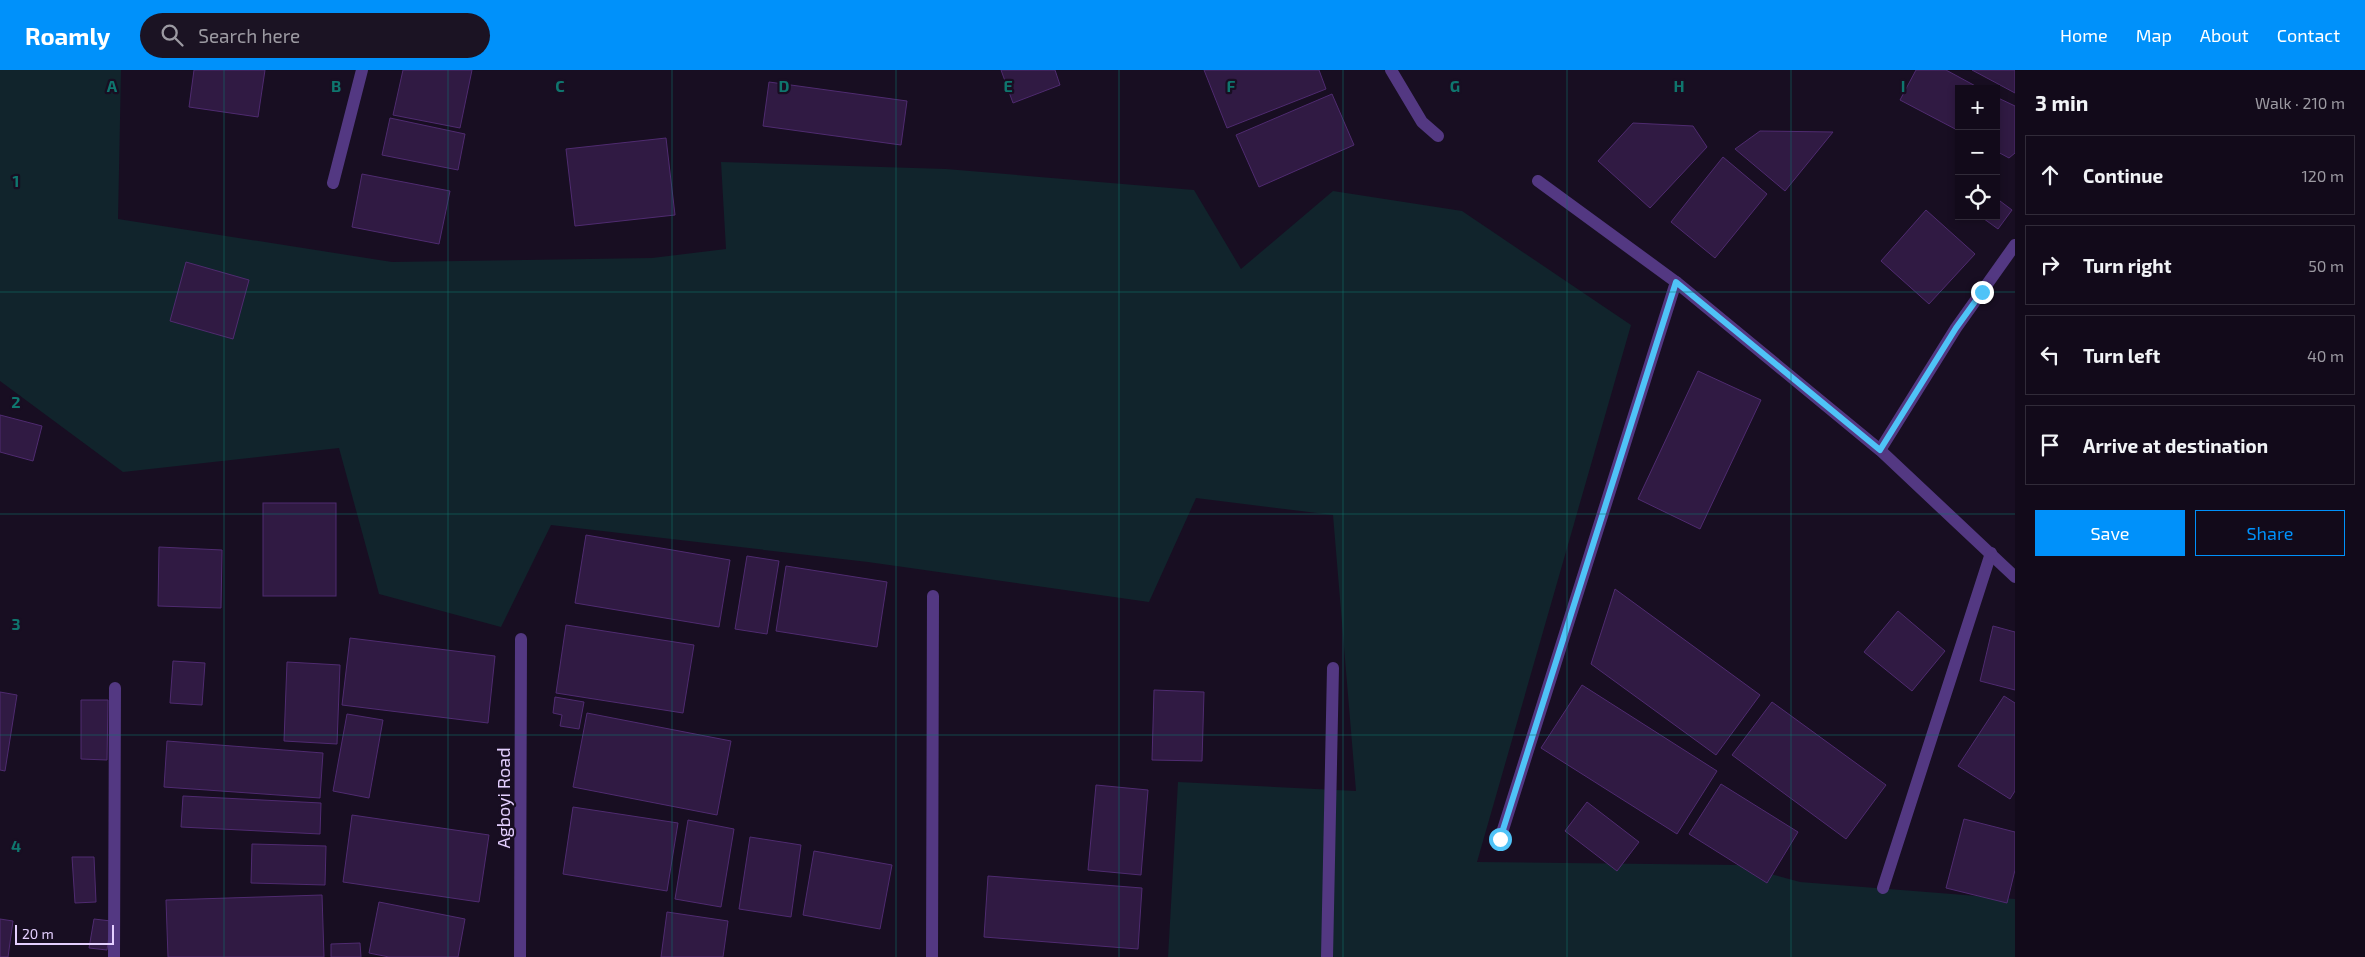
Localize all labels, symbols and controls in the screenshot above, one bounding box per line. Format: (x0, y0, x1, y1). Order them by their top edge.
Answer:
search box (140, 13, 490, 58)
text: Roamly (25, 21, 110, 50)
icon: search (158, 21, 186, 49)
text: Search here (198, 24, 300, 47)
text: Home (2060, 24, 2108, 46)
text: Map (2136, 24, 2172, 46)
text: About (2200, 24, 2249, 46)
text: Contact (2277, 24, 2340, 46)
text: A (107, 76, 118, 95)
text: B (331, 76, 341, 95)
text: C (555, 76, 565, 95)
text: D (779, 76, 790, 95)
text: E (1003, 76, 1013, 95)
text: F (1227, 76, 1236, 95)
text: G (1450, 76, 1460, 95)
text: H (1673, 76, 1685, 95)
text: I (1901, 76, 1905, 95)
map controls (1955, 85, 2000, 220)
button: + (1955, 85, 2000, 130)
text: 3 min (2035, 90, 2088, 115)
text: Walk · 210 m (2255, 93, 2345, 112)
button: − (1955, 130, 2000, 175)
icon: ahead (2036, 161, 2064, 189)
text: Continue (2083, 164, 2163, 187)
text: 120 m (2301, 166, 2344, 185)
text: 1 (13, 171, 19, 190)
button: locate (1955, 175, 2000, 220)
icon: right (2036, 251, 2064, 279)
text: Turn right (2083, 254, 2171, 277)
text: 50 m (2308, 256, 2344, 275)
route end (1971, 281, 1994, 304)
icon: left (2036, 341, 2064, 369)
text: Turn left (2083, 344, 2160, 367)
text: 40 m (2307, 346, 2344, 365)
text: 2 (11, 392, 21, 411)
icon: arrive (2036, 431, 2064, 459)
text: Arrive at destination (2083, 434, 2268, 457)
button: Save (2035, 510, 2185, 556)
button: Share (2195, 510, 2345, 556)
text: 3 (11, 614, 21, 633)
street label: Agboyi Road (492, 747, 514, 849)
route start (1489, 828, 1512, 851)
text: 4 (11, 836, 21, 855)
scale bar (15, 922, 114, 945)
text: 20 m (22, 925, 54, 942)

